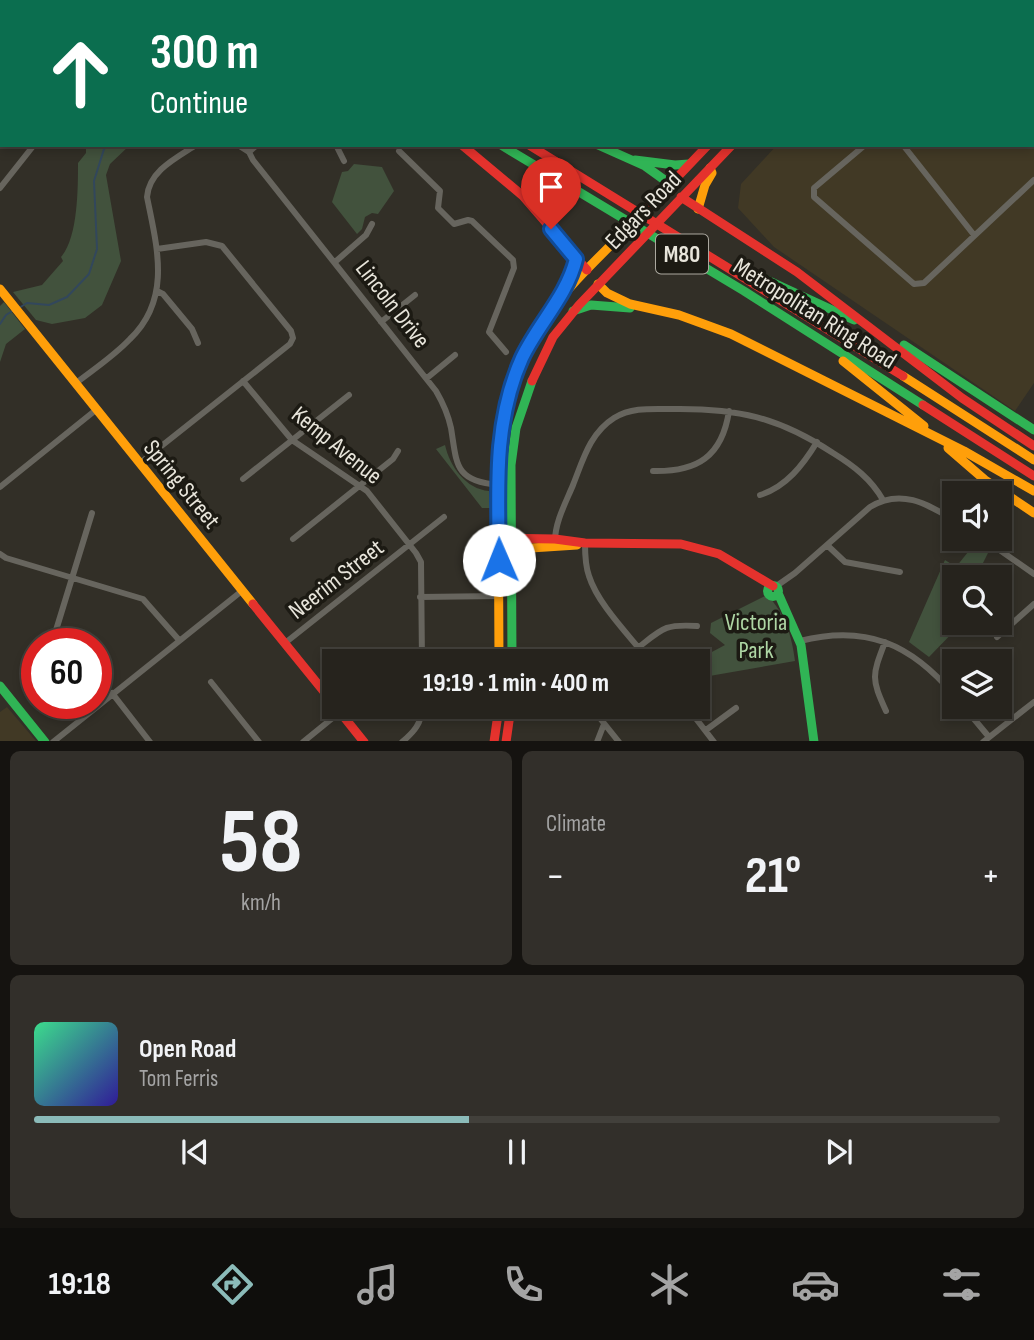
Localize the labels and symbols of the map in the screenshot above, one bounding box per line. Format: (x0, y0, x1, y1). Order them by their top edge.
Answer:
pin (521, 157, 581, 229)
street label: Edgars Road (599, 165, 688, 255)
road number: M80 (656, 234, 708, 274)
street label: Metropolitan Ring Road (728, 252, 902, 375)
street label: Lincoln Drive (349, 255, 436, 354)
street label: Kemp Avenue (286, 400, 388, 491)
street label: Spring Street (137, 434, 226, 535)
position arrow (462, 523, 536, 597)
street label: Neerim Street (283, 533, 390, 626)
park label: Victoria Park (725, 608, 787, 665)
speed limit sign: 60 (21, 628, 112, 719)

